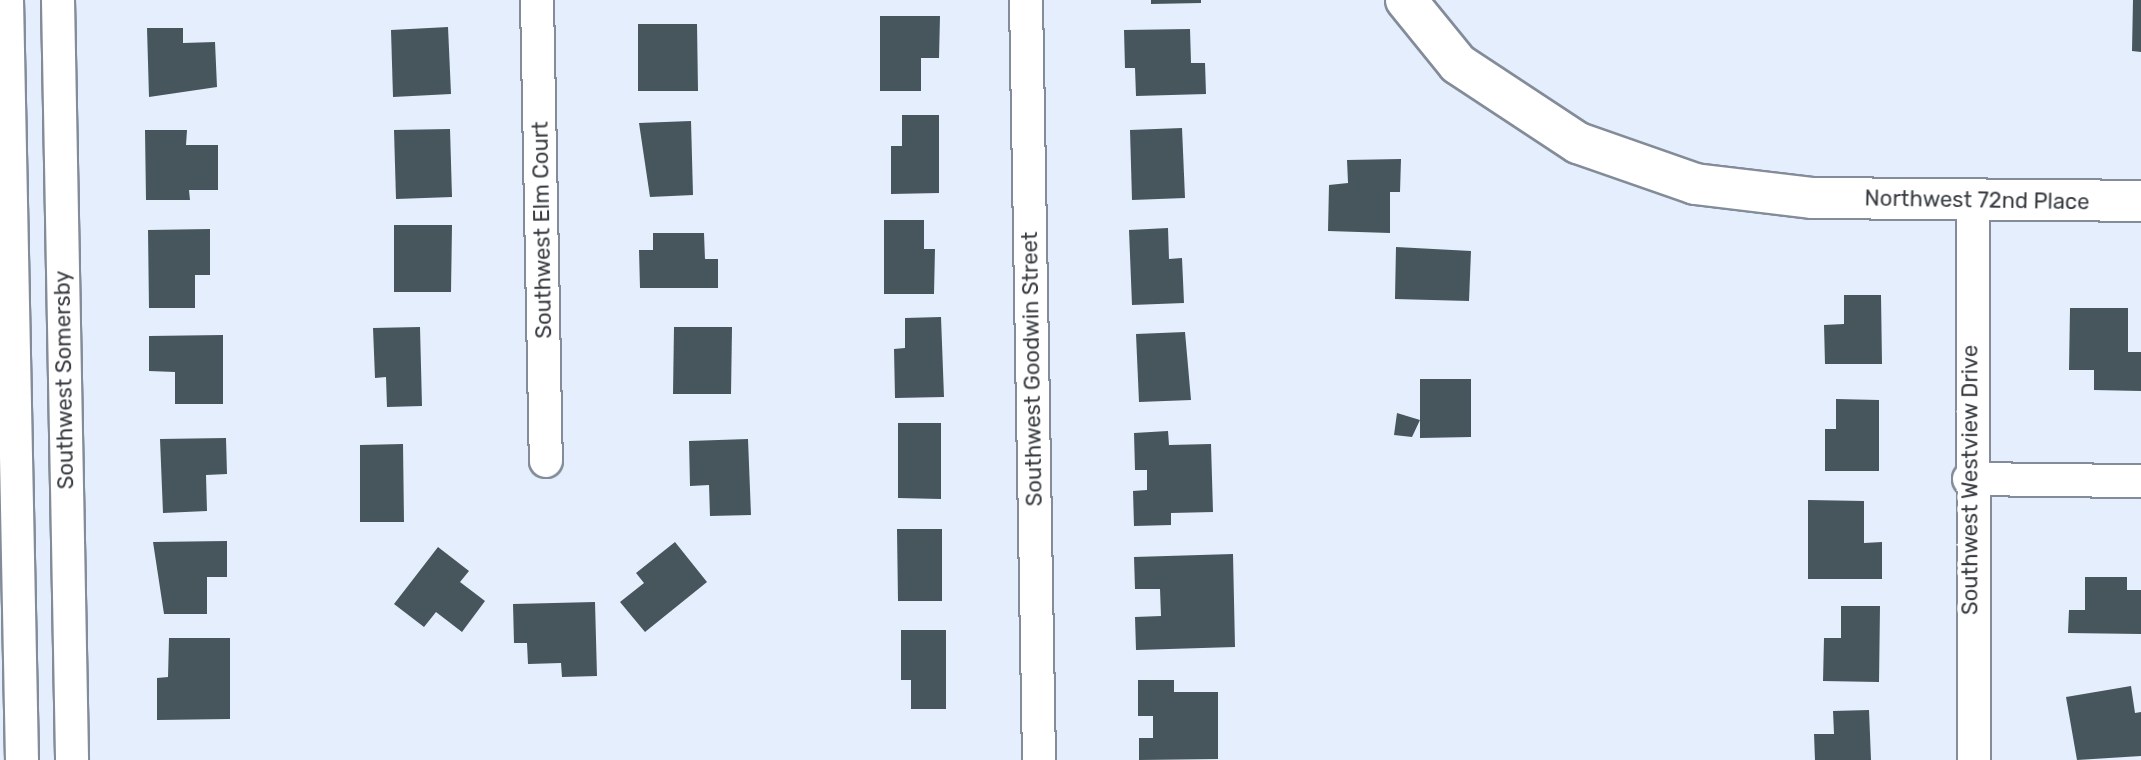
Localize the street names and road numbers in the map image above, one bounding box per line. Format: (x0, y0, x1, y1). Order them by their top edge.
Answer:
street label: Southwest Elm Court (527, 121, 557, 339)
street label: Northwest 72nd Place (1864, 185, 2090, 215)
street label: Southwest Goodwin Street (1016, 231, 1048, 507)
street label: Southwest Somersby (49, 270, 79, 490)
street label: Southwest Westview Drive (1957, 344, 1983, 616)

